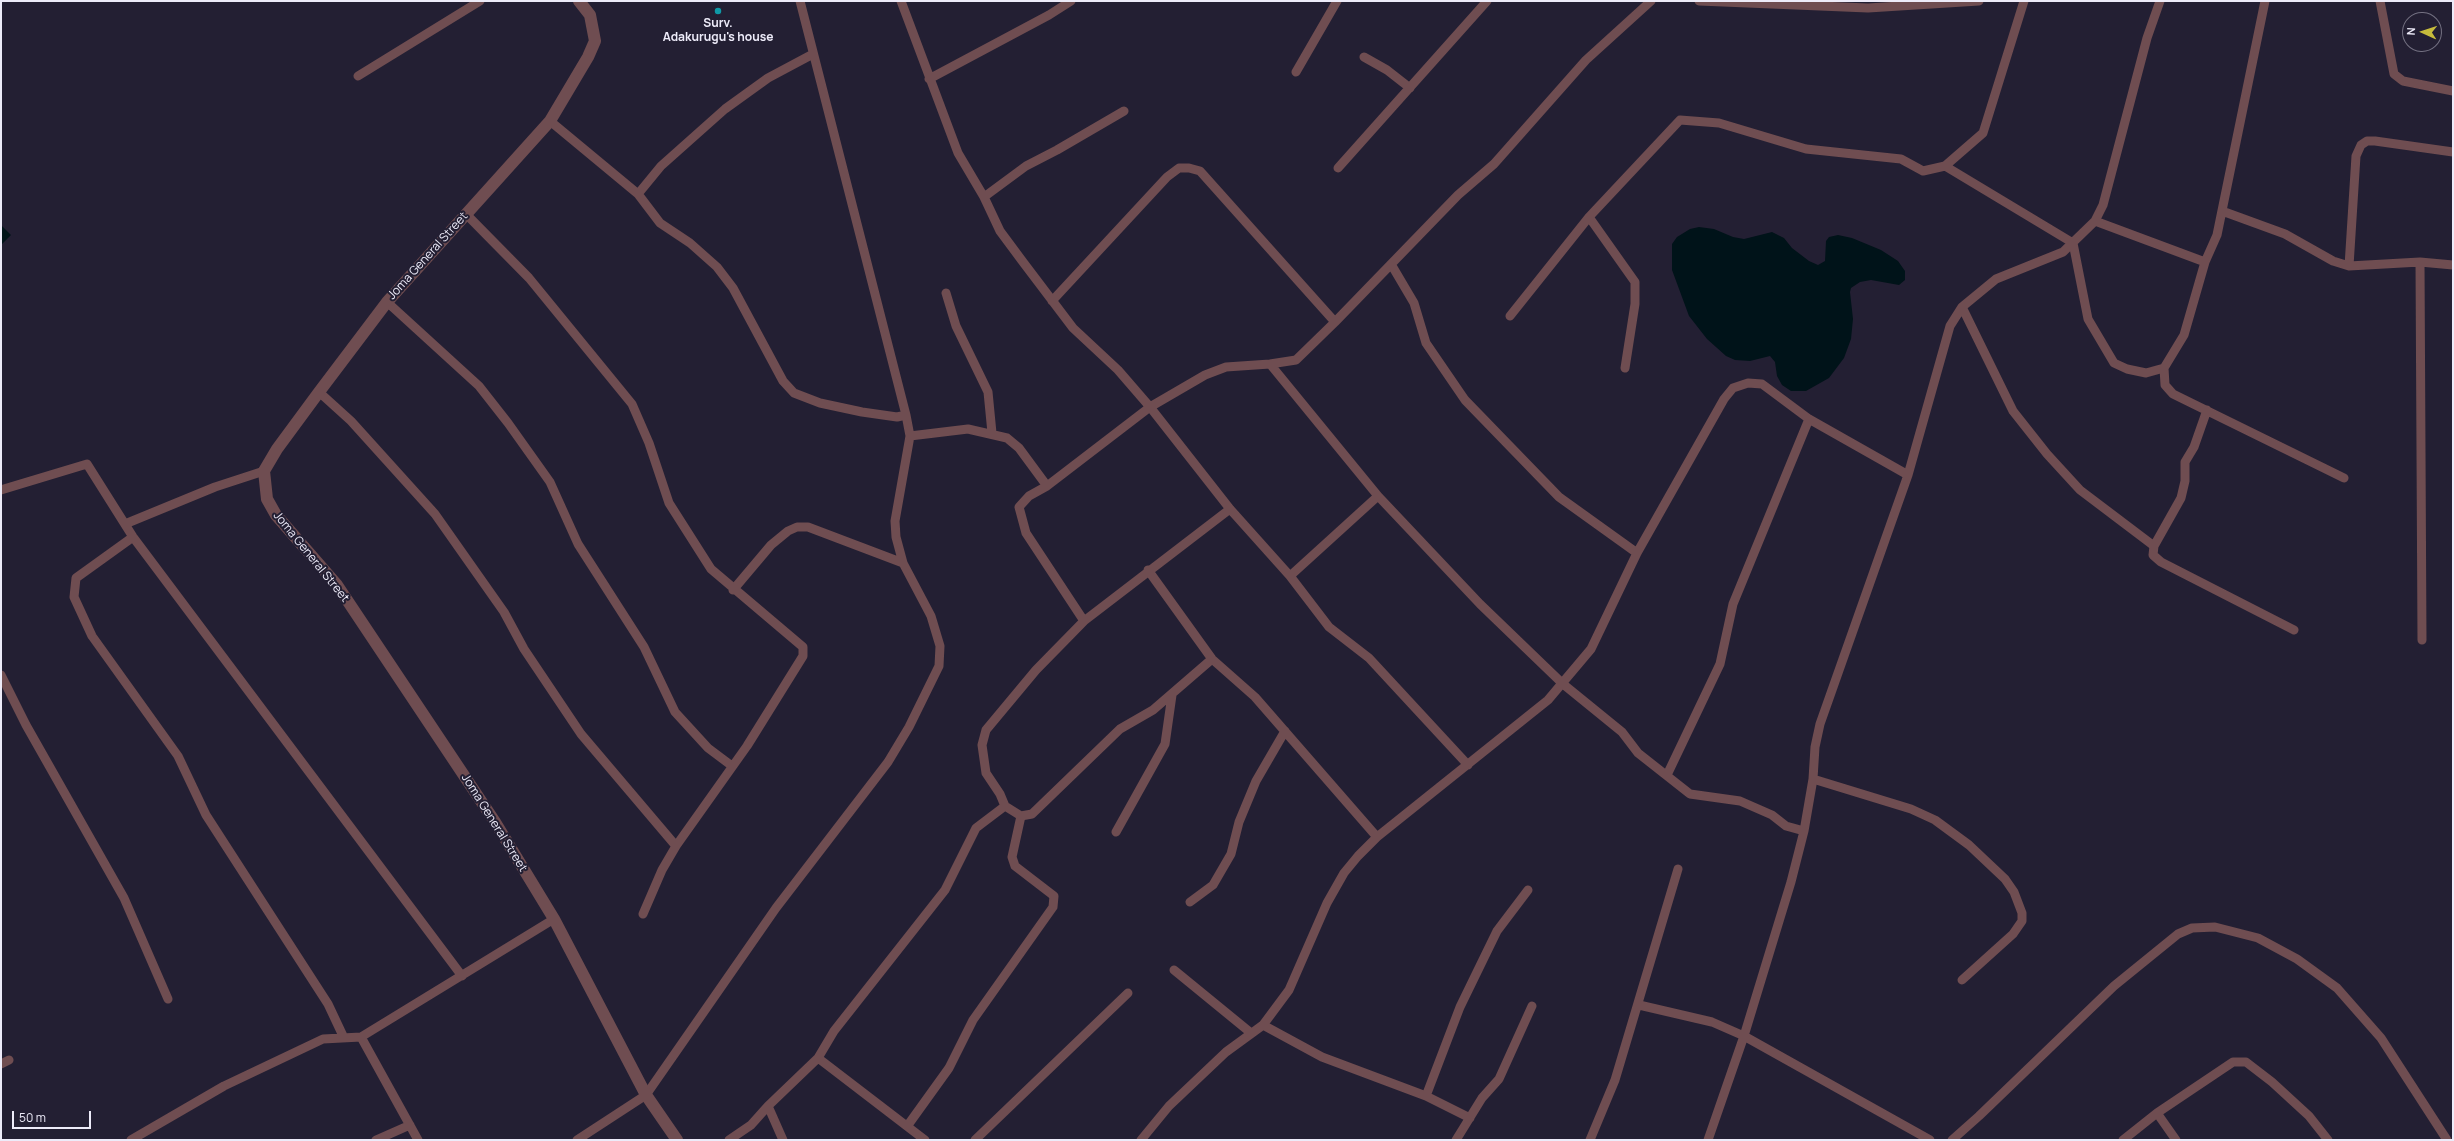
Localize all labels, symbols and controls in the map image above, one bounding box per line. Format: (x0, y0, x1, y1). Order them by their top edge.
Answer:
marker: Surv. Adakurugu's house (713, 6, 723, 16)
north arrow (2402, 12, 2442, 52)
place label: Surv. Adakurugu's house (663, 17, 773, 45)
text: N (2403, 27, 2418, 36)
street label: Joma General Street (385, 209, 471, 303)
street label: Joma General Street (270, 509, 352, 605)
street label: Joma General Street (458, 771, 530, 875)
scale bar (14, 1103, 93, 1129)
text: 50 m (19, 1109, 46, 1126)

